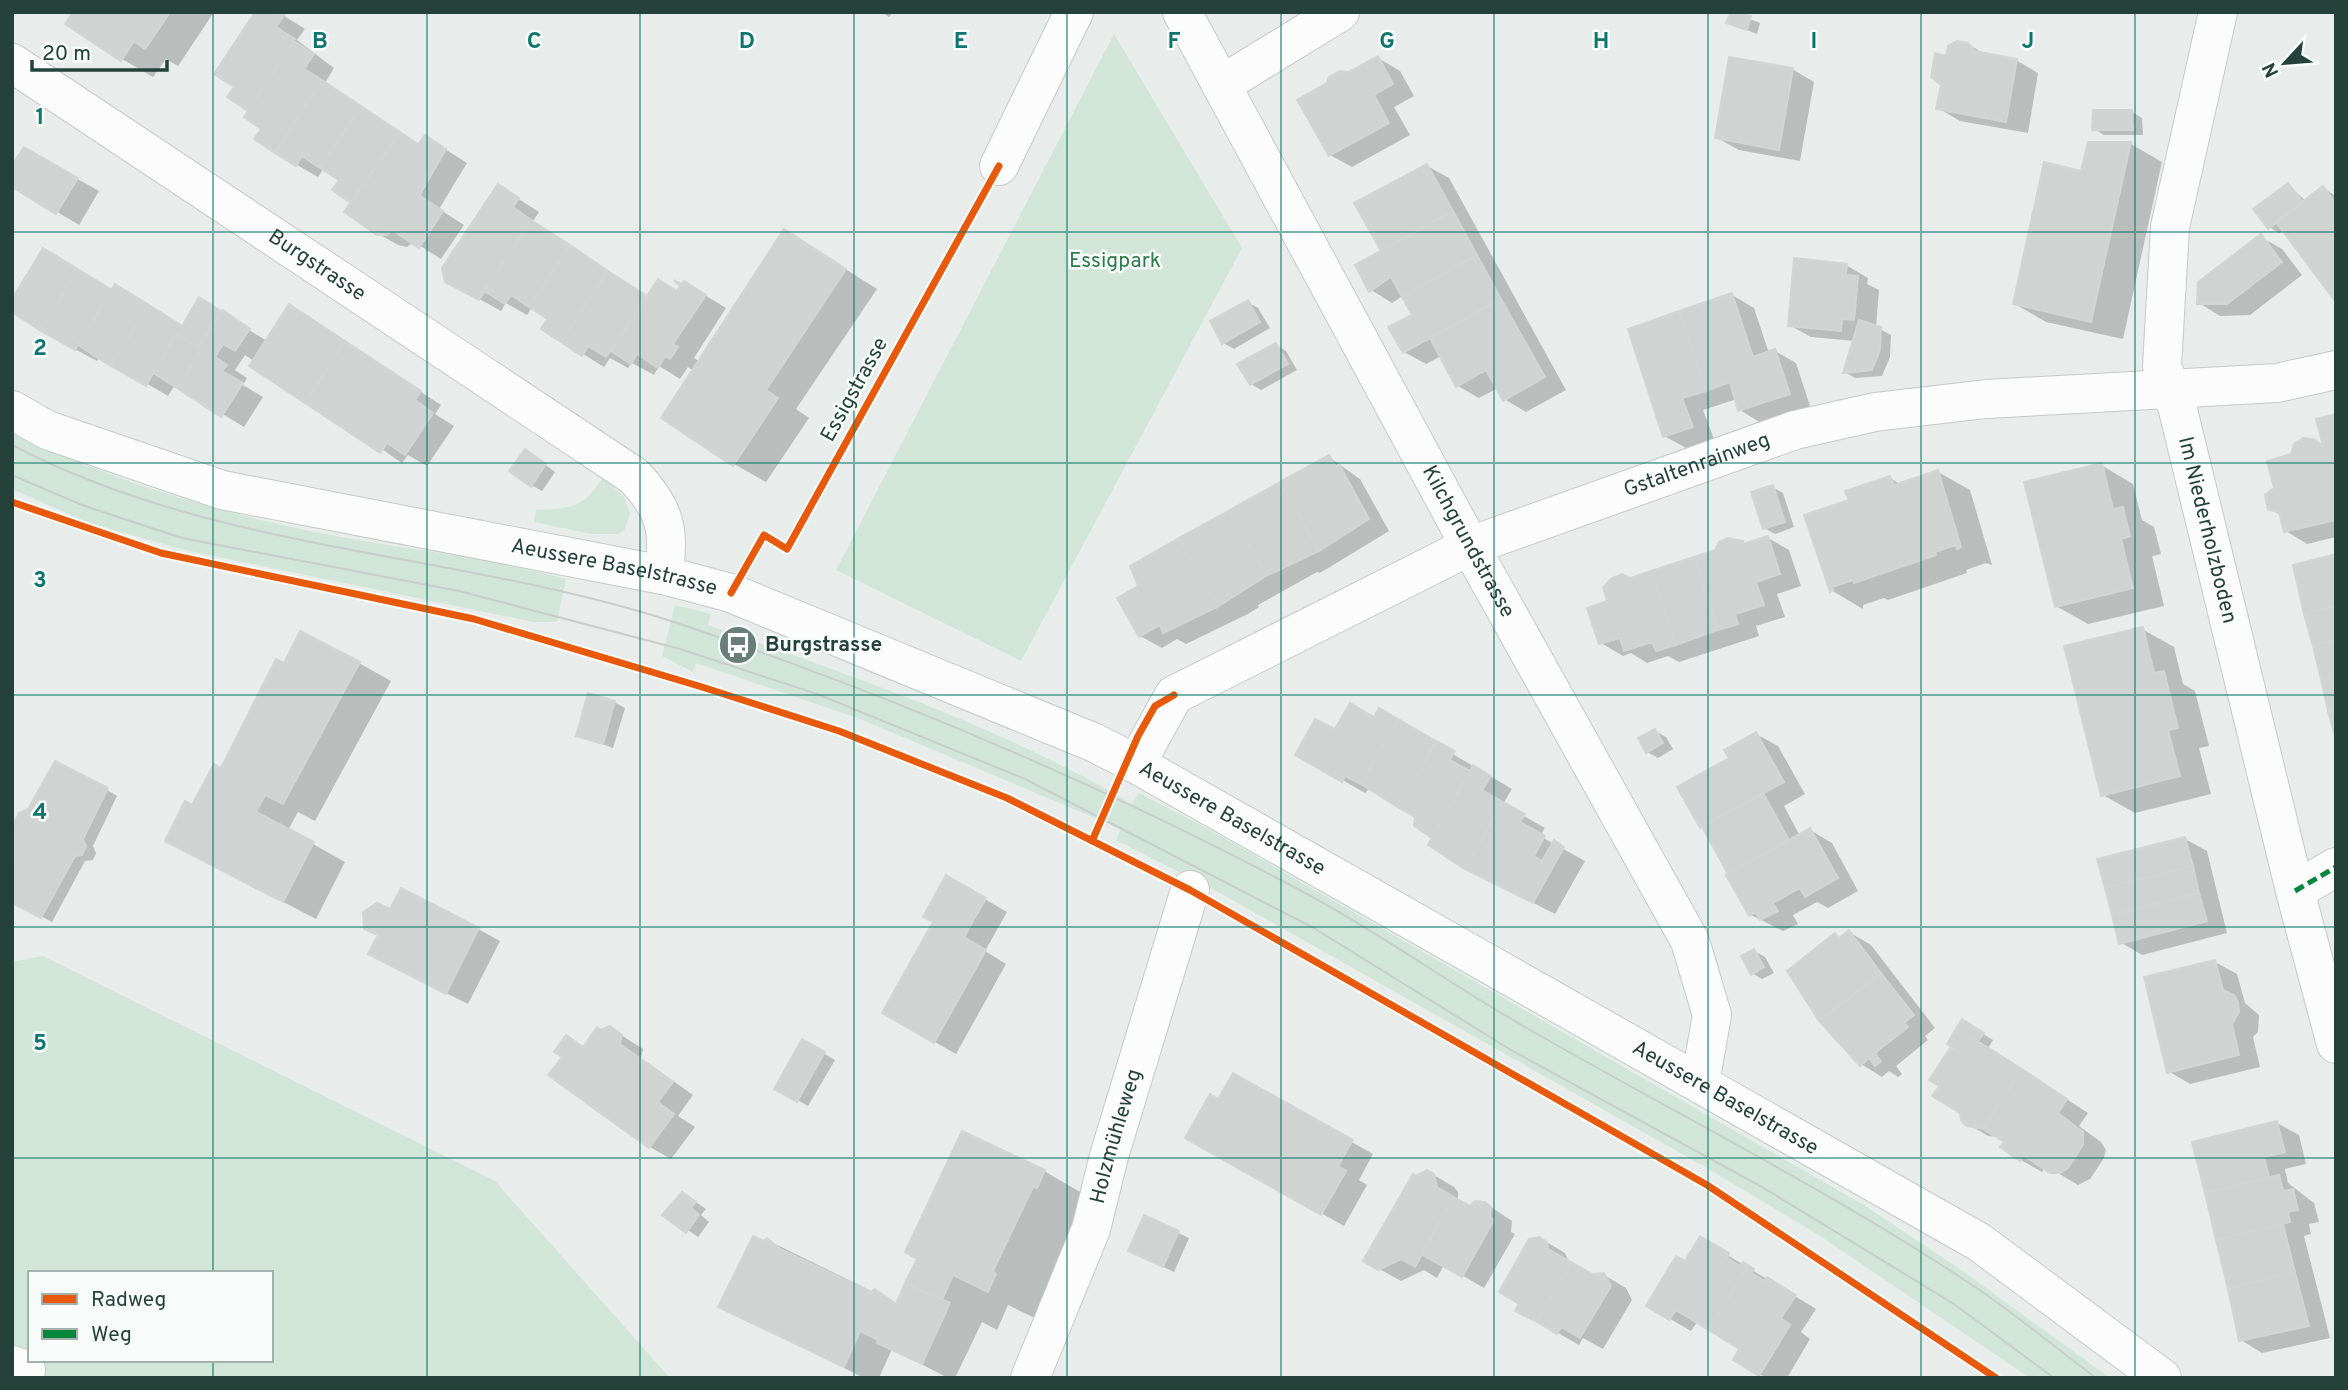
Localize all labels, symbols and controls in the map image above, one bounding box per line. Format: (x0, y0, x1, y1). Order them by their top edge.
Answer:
scale bar (32, 28, 166, 72)
text: B (312, 28, 328, 57)
text: C (527, 28, 541, 57)
text: D (739, 28, 755, 57)
text: E (954, 28, 968, 57)
text: F (1167, 28, 1181, 57)
text: G (1379, 28, 1395, 57)
text: H (1593, 28, 1609, 57)
text: I (1811, 28, 1817, 57)
text: J (2022, 28, 2034, 57)
north arrow (2250, 28, 2320, 98)
text: 20 m (42, 41, 91, 68)
text: N (2258, 58, 2285, 81)
text: 1 (35, 104, 45, 133)
street label: Burgstrasse (263, 223, 371, 308)
park label: Essigpark (1069, 248, 1161, 275)
street label: Essigstrasse (815, 333, 895, 447)
text: 2 (33, 335, 47, 364)
street label: Gstaltenrainweg (1620, 426, 1774, 504)
street label: Im Niederholzboden (2171, 434, 2243, 626)
street label: Kilchgrundstrasse (1416, 461, 1521, 623)
street label: Aeussere Baselstrasse (509, 533, 720, 602)
text: 3 (33, 567, 47, 596)
bus stop icon: Burgstrasse (717, 624, 759, 666)
place label: Burgstrasse (765, 632, 882, 659)
street label: Aeussere Baselstrasse (1134, 755, 1330, 882)
text: 4 (33, 799, 47, 828)
text: 5 (33, 1030, 47, 1059)
street label: Aeussere Baselstrasse (1627, 1035, 1823, 1162)
street label: Holzmühleweg (1084, 1066, 1148, 1206)
legend (28, 1271, 273, 1362)
text: Radweg (91, 1287, 166, 1314)
text: Weg (91, 1322, 132, 1349)

